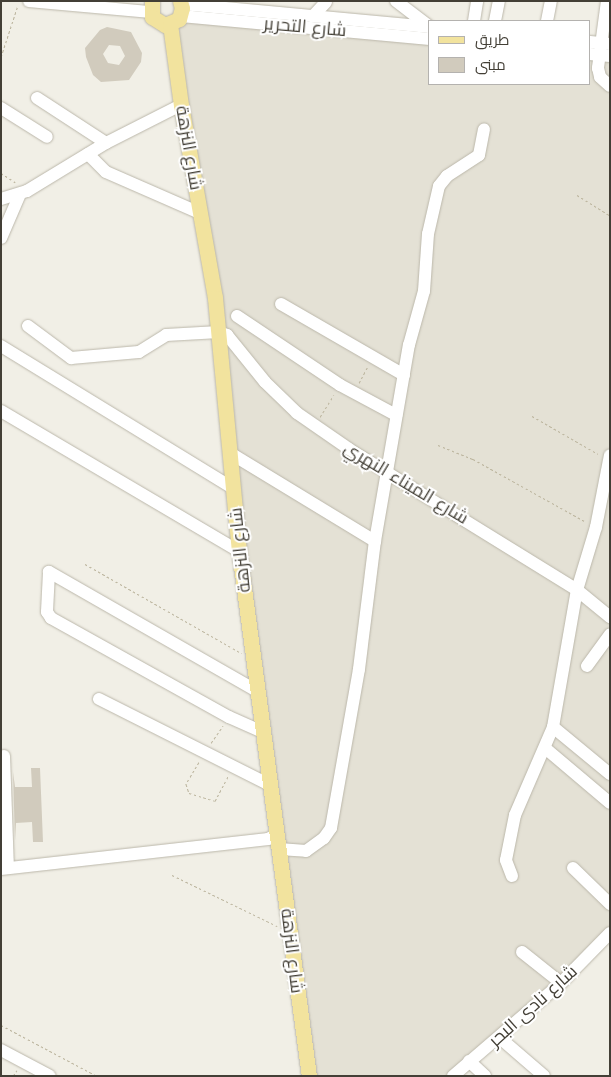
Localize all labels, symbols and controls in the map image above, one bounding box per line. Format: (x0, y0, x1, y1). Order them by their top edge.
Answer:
street label: شارع التحرير (263, 13, 347, 41)
legend (428, 20, 591, 85)
text: طريق (475, 29, 509, 51)
text: مبنى (475, 54, 506, 76)
street label: شارع النزهة (171, 104, 207, 192)
street label: شارع الميناء النهري (340, 437, 472, 529)
street label: شارع النزهة (225, 506, 255, 594)
street label: شارع النزهة (276, 907, 308, 995)
street label: شارع نادى البحر (484, 961, 582, 1051)

